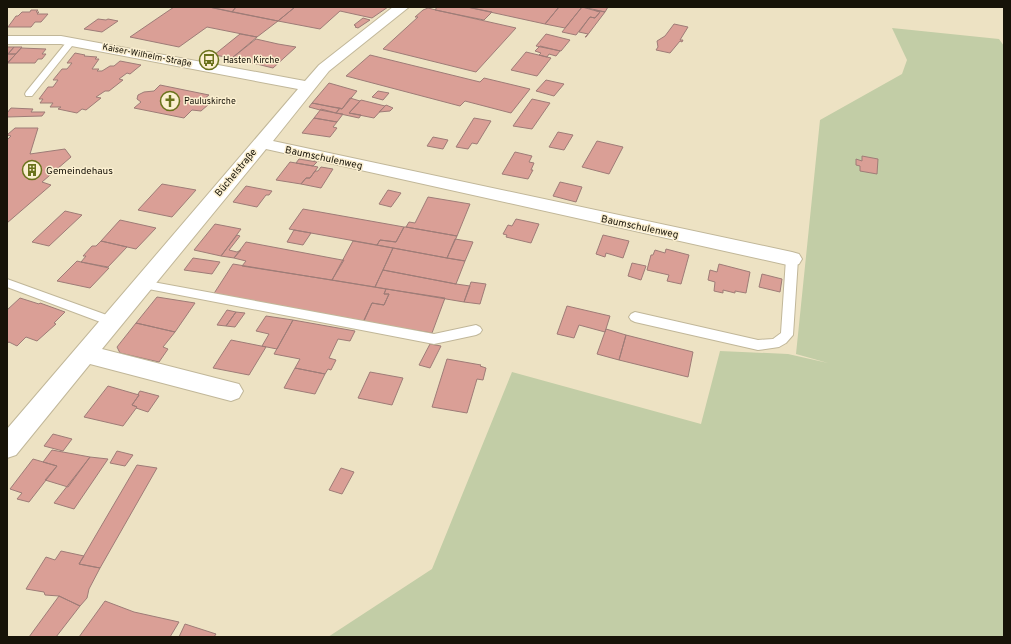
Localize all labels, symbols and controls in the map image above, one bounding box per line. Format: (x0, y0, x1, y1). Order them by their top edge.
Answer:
street label: Kaiser-Wilhelm-Straße (101, 41, 193, 70)
bus stop icon: Hasten Kirche (198, 49, 220, 71)
place label: Hasten Kirche (223, 55, 280, 66)
church icon: Pauluskirche (159, 90, 181, 112)
place label: Pauluskirche (184, 96, 236, 107)
street label: Baumschulenweg (284, 144, 364, 173)
street label: Büchelstraße (212, 146, 260, 200)
building icon: Gemeindehaus (21, 159, 43, 181)
place label: Gemeindehaus (46, 165, 113, 178)
street label: Baumschulenweg (600, 213, 680, 242)

